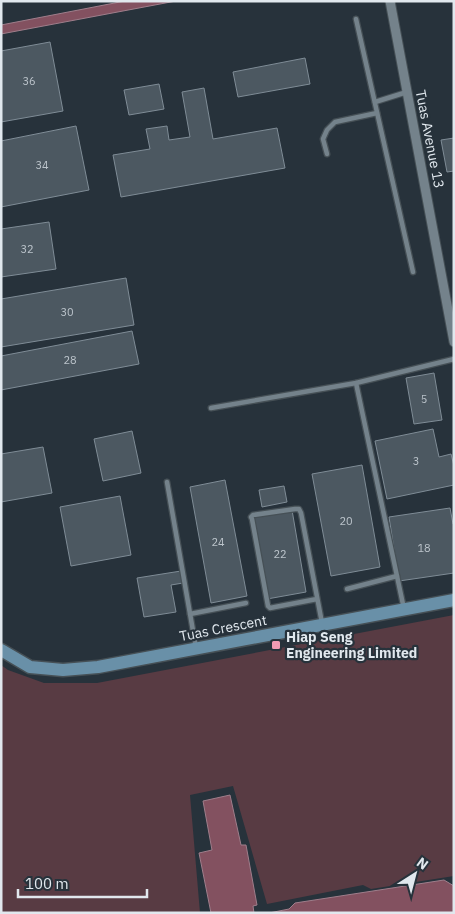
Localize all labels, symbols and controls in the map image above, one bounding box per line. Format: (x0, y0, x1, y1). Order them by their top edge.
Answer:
house number: 36 (22, 74, 36, 88)
street label: Tuas Avenue 13 (412, 88, 448, 190)
house number: 34 (35, 158, 49, 172)
house number: 32 (20, 242, 34, 256)
house number: 30 (60, 305, 74, 319)
house number: 28 (63, 353, 77, 367)
house number: 5 (421, 392, 427, 406)
house number: 3 (413, 454, 419, 468)
house number: 20 (339, 514, 353, 528)
house number: 24 (211, 535, 225, 549)
house number: 18 (417, 541, 431, 555)
house number: 22 (273, 547, 287, 561)
street label: Tuas Crescent (178, 611, 268, 645)
place label: Hiap Seng Engineering Limited (286, 628, 417, 662)
marker: Hiap Seng Engineering Limited (270, 639, 282, 651)
north arrow (390, 849, 440, 899)
text: N (413, 853, 432, 874)
scale bar (18, 866, 146, 898)
text: 100 m (25, 874, 69, 893)

